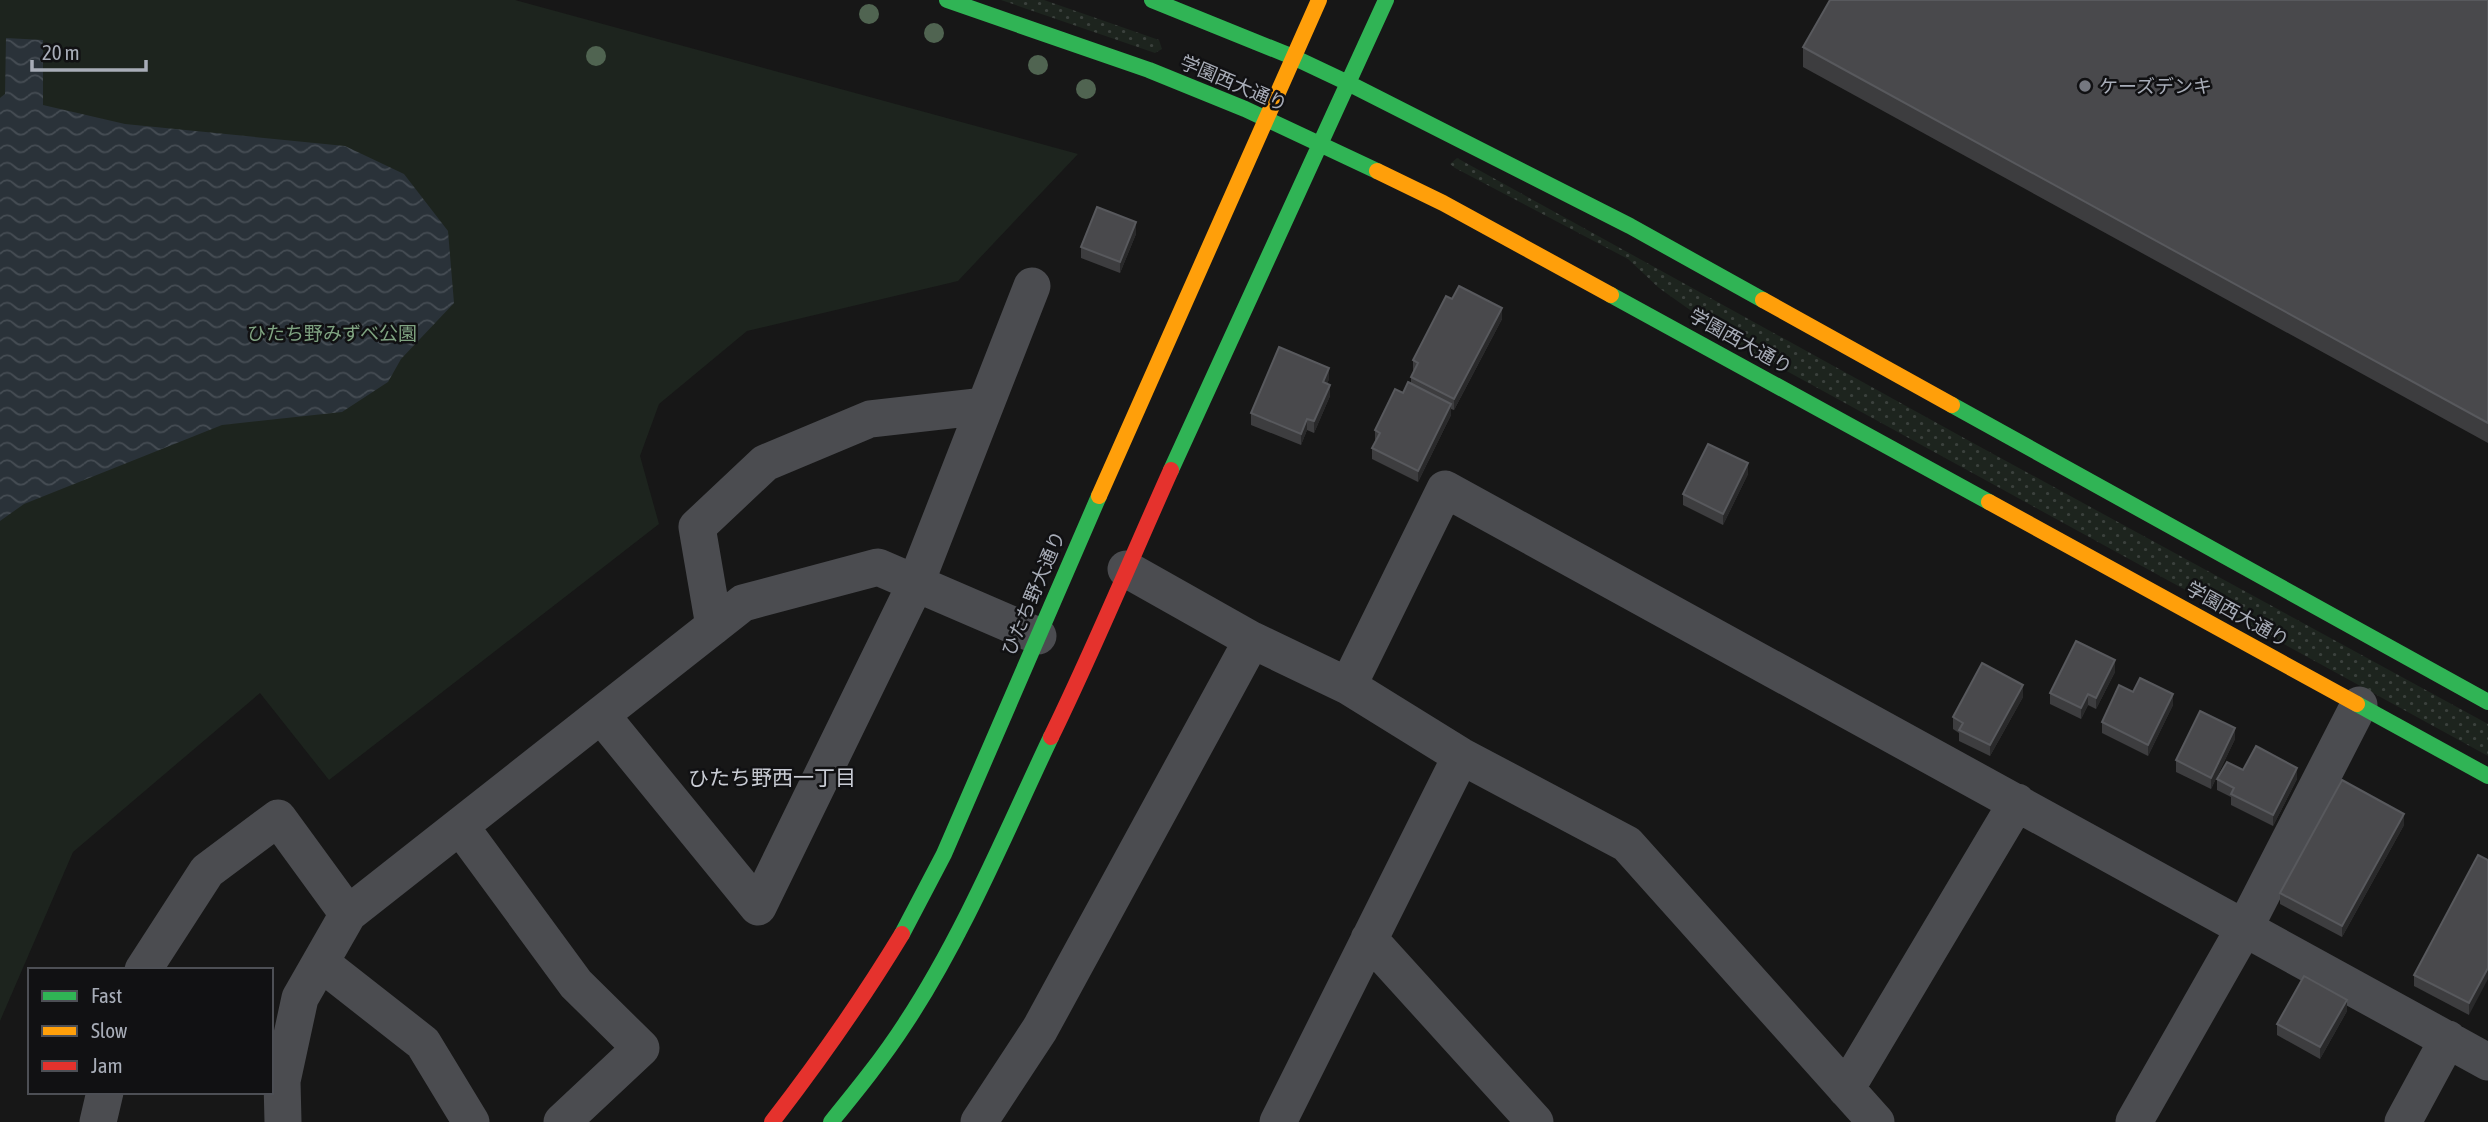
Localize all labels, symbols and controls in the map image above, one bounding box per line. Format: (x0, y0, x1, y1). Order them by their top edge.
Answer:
scale bar (32, 28, 145, 72)
text: 20 m (42, 40, 80, 64)
street label: 学園西大通り (1177, 51, 1291, 115)
place label: ケーズデンキ (2099, 75, 2212, 97)
marker: ケーズデンキ (2077, 78, 2093, 94)
street label: 学園西大通り (1686, 304, 1796, 378)
park label: ひたち野みずべ公園 (247, 322, 417, 344)
street label: ひたち野大通り (997, 527, 1069, 659)
street label: 学園西大通り (2183, 577, 2293, 651)
district label: ひたち野西一丁目 (688, 765, 856, 789)
legend (28, 968, 273, 1094)
text: Fast (91, 983, 122, 1007)
text: Slow (91, 1018, 128, 1042)
text: Jam (91, 1053, 123, 1077)

